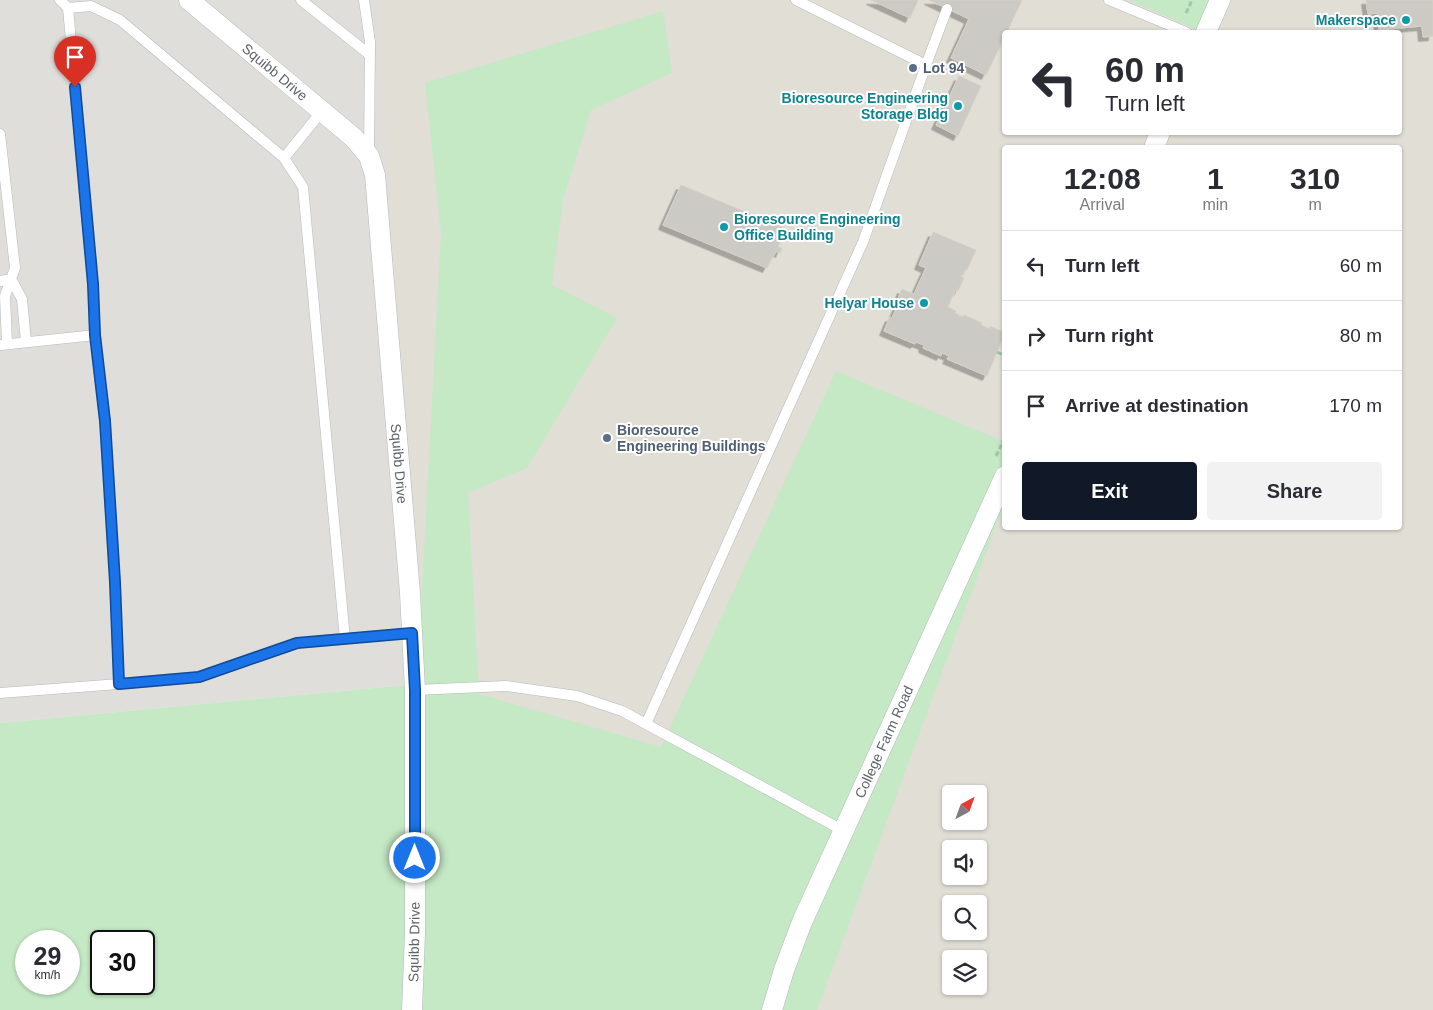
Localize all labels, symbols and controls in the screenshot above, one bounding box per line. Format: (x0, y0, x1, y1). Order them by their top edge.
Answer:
place label: Makerspace (1316, 12, 1396, 28)
marker: Makerspace (1400, 14, 1412, 26)
pin (54, 36, 96, 87)
street label: Squibb Drive (239, 40, 311, 104)
icon: arrive (61, 43, 89, 71)
icon: left (1022, 50, 1087, 115)
text: 60 m (1105, 50, 1185, 89)
place label: Lot 94 (923, 60, 964, 76)
marker: Lot 94 (907, 62, 919, 74)
place label: Bioresource Engineering Storage Bldg (782, 90, 948, 122)
text: Turn left (1105, 91, 1185, 116)
marker: Bioresource Engineering Storage Bldg (952, 100, 964, 112)
text: 12:08 (1064, 162, 1141, 195)
text: 1 (1207, 162, 1224, 195)
text: 310 (1290, 162, 1340, 195)
text: Arrival (1080, 196, 1125, 213)
text: min (1202, 196, 1228, 213)
text: m (1308, 196, 1322, 213)
place label: Bioresource Engineering Office Building (734, 211, 900, 243)
marker: Bioresource Engineering Office Building (718, 221, 730, 233)
icon: left (1022, 252, 1050, 280)
text: Turn left (1065, 255, 1140, 276)
text: 60 m (1340, 255, 1382, 276)
place label: Helyar House (825, 295, 914, 311)
marker: Helyar House (918, 297, 930, 309)
icon: right (1022, 322, 1050, 350)
text: Turn right (1065, 325, 1153, 346)
text: 80 m (1340, 325, 1382, 346)
icon: arrive (1022, 392, 1050, 420)
text: Arrive at destination (1065, 395, 1249, 416)
text: 170 m (1329, 395, 1382, 416)
place label: Bioresource Engineering Buildings (617, 422, 766, 454)
street label: Squibb Drive (388, 423, 410, 504)
marker: Bioresource Engineering Buildings (601, 432, 613, 444)
button: Exit (1022, 462, 1197, 520)
button: Share (1207, 462, 1382, 520)
street label: College Farm Road (852, 683, 916, 800)
north arrow (942, 785, 988, 830)
map controls (942, 785, 987, 995)
position arrow (388, 831, 440, 883)
button: sound (942, 840, 987, 885)
button: search (942, 895, 987, 940)
street label: Squibb Drive (405, 902, 423, 982)
speed limit sign: 30 (90, 930, 155, 995)
text: 29 (34, 942, 61, 970)
button: layers (942, 950, 987, 995)
text: km/h (34, 968, 61, 982)

